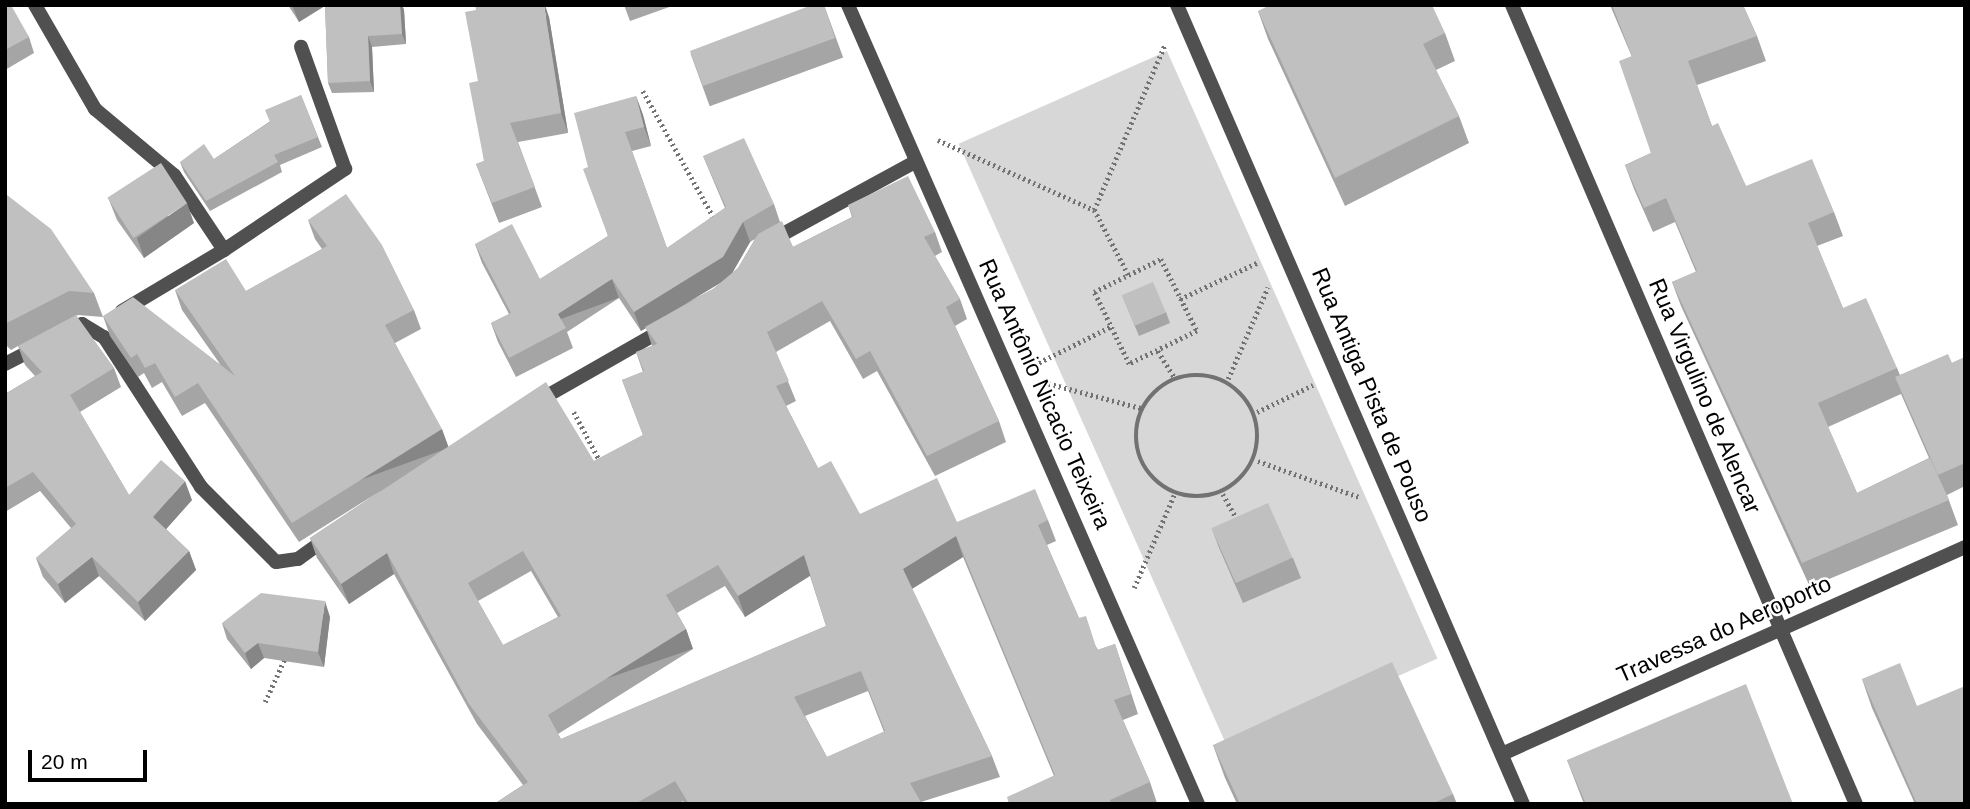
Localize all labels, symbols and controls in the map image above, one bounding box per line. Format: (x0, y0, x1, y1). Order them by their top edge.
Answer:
street label: Rua Antônio Nicacio Teixeira (973, 254, 1117, 534)
street label: Rua Antiga Pista de Pouso (1306, 263, 1438, 527)
street label: Rua Virgulino de Alencar (1643, 274, 1767, 518)
street label: Travessa do Aeroporto (1612, 569, 1836, 689)
scale bar (32, 736, 150, 780)
text: 20 m (41, 750, 88, 773)

